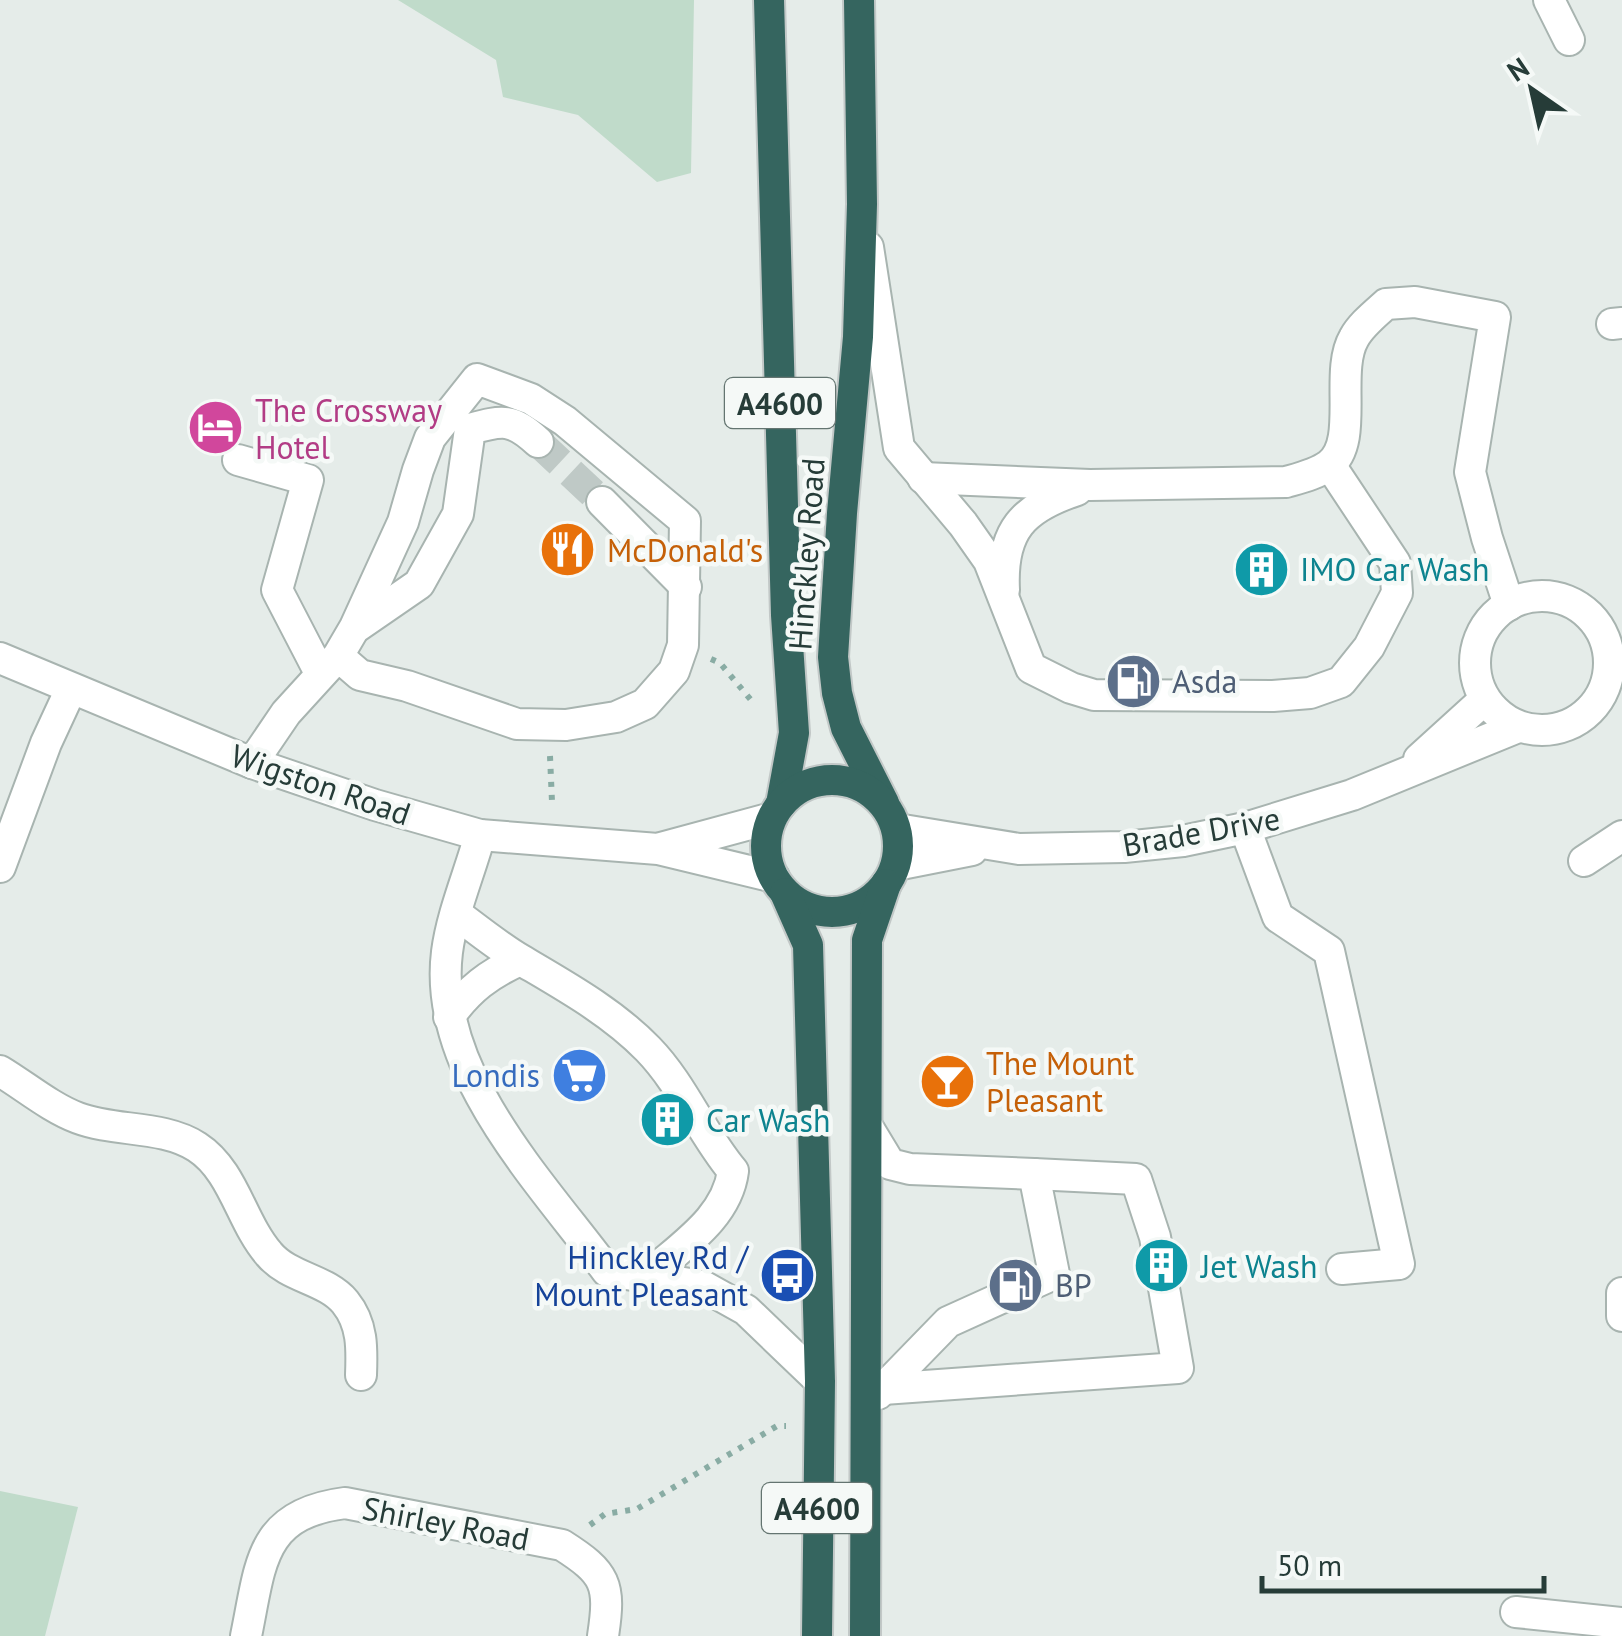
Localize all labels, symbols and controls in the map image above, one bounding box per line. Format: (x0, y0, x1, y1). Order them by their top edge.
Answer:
north arrow (1482, 40, 1582, 140)
text: N (1500, 48, 1536, 89)
road number: A4600 (725, 378, 835, 428)
place label: The Crossway Hotel (255, 389, 442, 468)
hotel icon: The Crossway Hotel (186, 398, 246, 458)
street label: Hinckley Road (778, 457, 834, 651)
restaurant icon: McDonald's (538, 520, 598, 580)
place label: McDonald's (607, 529, 763, 571)
building icon: IMO Car Wash (1231, 539, 1291, 599)
place label: IMO Car Wash (1300, 548, 1490, 590)
fuel station icon: Asda (1103, 651, 1163, 711)
place label: Asda (1172, 660, 1237, 702)
street label: Wigston Road (226, 734, 416, 834)
street label: Brade Drive (1119, 796, 1283, 866)
place label: The Mount Pleasant (986, 1042, 1134, 1121)
supermarket icon: Londis (549, 1045, 609, 1105)
bar icon: The Mount Pleasant (917, 1051, 977, 1111)
place label: Londis (451, 1054, 540, 1096)
building icon: Car Wash (637, 1090, 697, 1150)
place label: Car Wash (706, 1099, 830, 1141)
place label: Hinckley Rd / Mount Pleasant (534, 1236, 750, 1315)
building icon: Jet Wash (1132, 1236, 1192, 1296)
bus stop icon: Hinckley Rd / Mount Pleasant (757, 1245, 817, 1305)
place label: Jet Wash (1199, 1245, 1317, 1287)
fuel station icon: BP (986, 1255, 1046, 1315)
place label: BP (1055, 1264, 1092, 1306)
road number: A4600 (762, 1483, 872, 1533)
street label: Shirley Road (359, 1486, 533, 1560)
scale bar (1262, 1531, 1544, 1593)
text: 50 m (1277, 1545, 1342, 1584)

